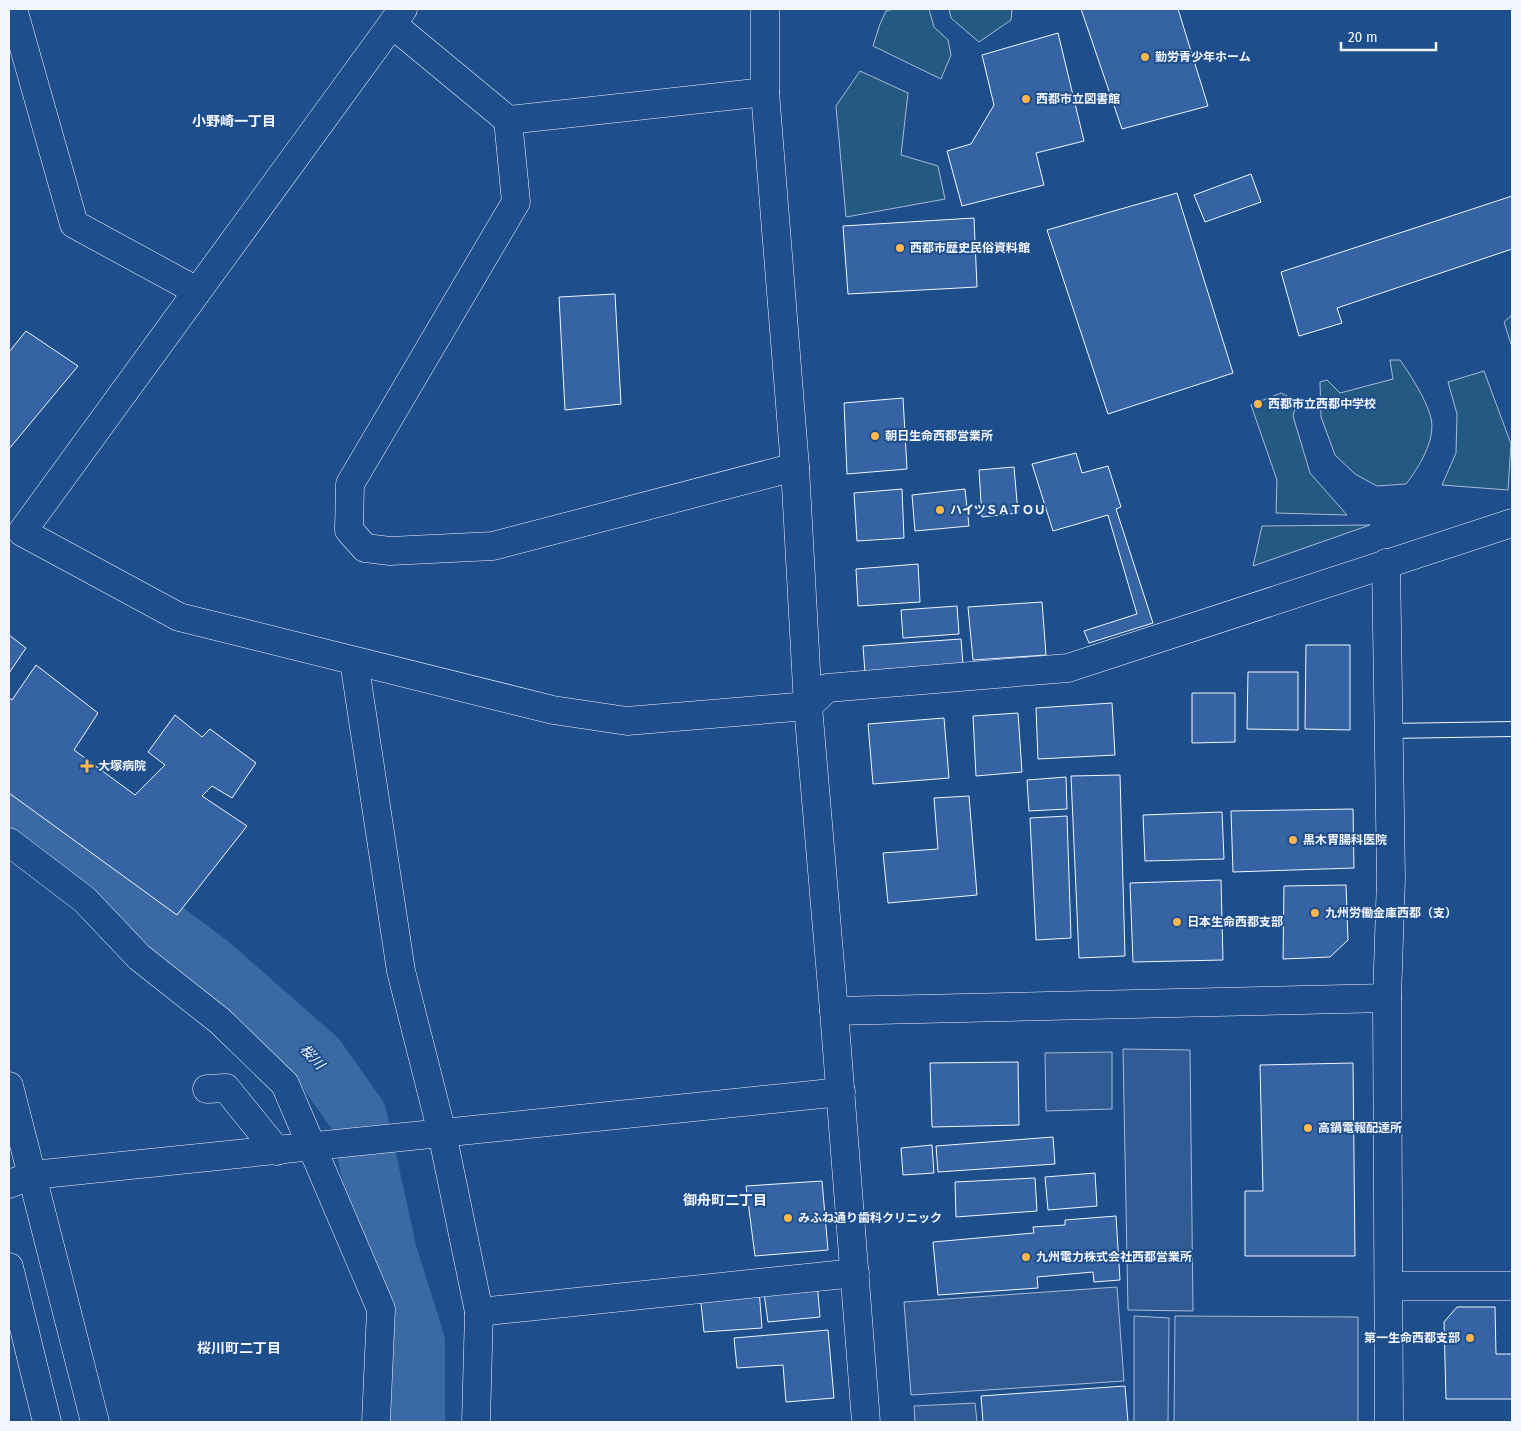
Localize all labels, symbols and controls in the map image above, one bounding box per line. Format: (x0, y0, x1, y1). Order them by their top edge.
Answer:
scale bar (1341, 20, 1436, 52)
text: 20 m (1348, 28, 1378, 46)
place label: 勤労青少年ホーム (1155, 50, 1251, 64)
marker: 勤労青少年ホーム (1139, 51, 1151, 63)
place label: 西都市立図書館 (1036, 92, 1120, 106)
marker: 西都市立図書館 (1020, 93, 1032, 105)
district label: 小野崎一丁目 (192, 113, 276, 130)
place label: 西都市歴史民俗資料館 (910, 241, 1030, 255)
marker: 西都市歴史民俗資料館 (894, 242, 906, 254)
place label: 西都市立西都中学校 (1268, 397, 1376, 411)
marker: 西都市立西都中学校 (1252, 398, 1264, 410)
place label: 朝日生命西都営業所 (885, 429, 993, 443)
marker: 朝日生命西都営業所 (869, 430, 881, 442)
place label: ハイツＳＡＴＯＵ (950, 503, 1046, 517)
marker: ハイツＳＡＴＯＵ (934, 504, 946, 516)
marker: 大塚病院 (80, 759, 94, 773)
place label: 大塚病院 (98, 759, 146, 773)
place label: 黒木胃腸科医院 (1303, 833, 1387, 847)
marker: 黒木胃腸科医院 (1287, 834, 1299, 846)
place label: 九州労働金庫西都（支） (1325, 906, 1457, 920)
marker: 九州労働金庫西都（支） (1309, 907, 1321, 919)
place label: 日本生命西都支部 (1187, 915, 1283, 929)
marker: 日本生命西都支部 (1171, 916, 1183, 928)
water label: 桜川 (296, 1041, 329, 1074)
place label: 高鍋電報配達所 (1318, 1121, 1402, 1135)
marker: 高鍋電報配達所 (1302, 1122, 1314, 1134)
district label: 御舟町二丁目 (683, 1192, 767, 1209)
place label: みふね通り歯科クリニック (798, 1211, 942, 1225)
marker: みふね通り歯科クリニック (782, 1212, 794, 1224)
place label: 九州電力株式会社西都営業所 (1036, 1250, 1192, 1264)
marker: 九州電力株式会社西都営業所 (1020, 1251, 1032, 1263)
place label: 第一生命西都支部 (1364, 1331, 1460, 1345)
marker: 第一生命西都支部 (1464, 1332, 1476, 1344)
district label: 桜川町二丁目 (197, 1340, 281, 1357)

